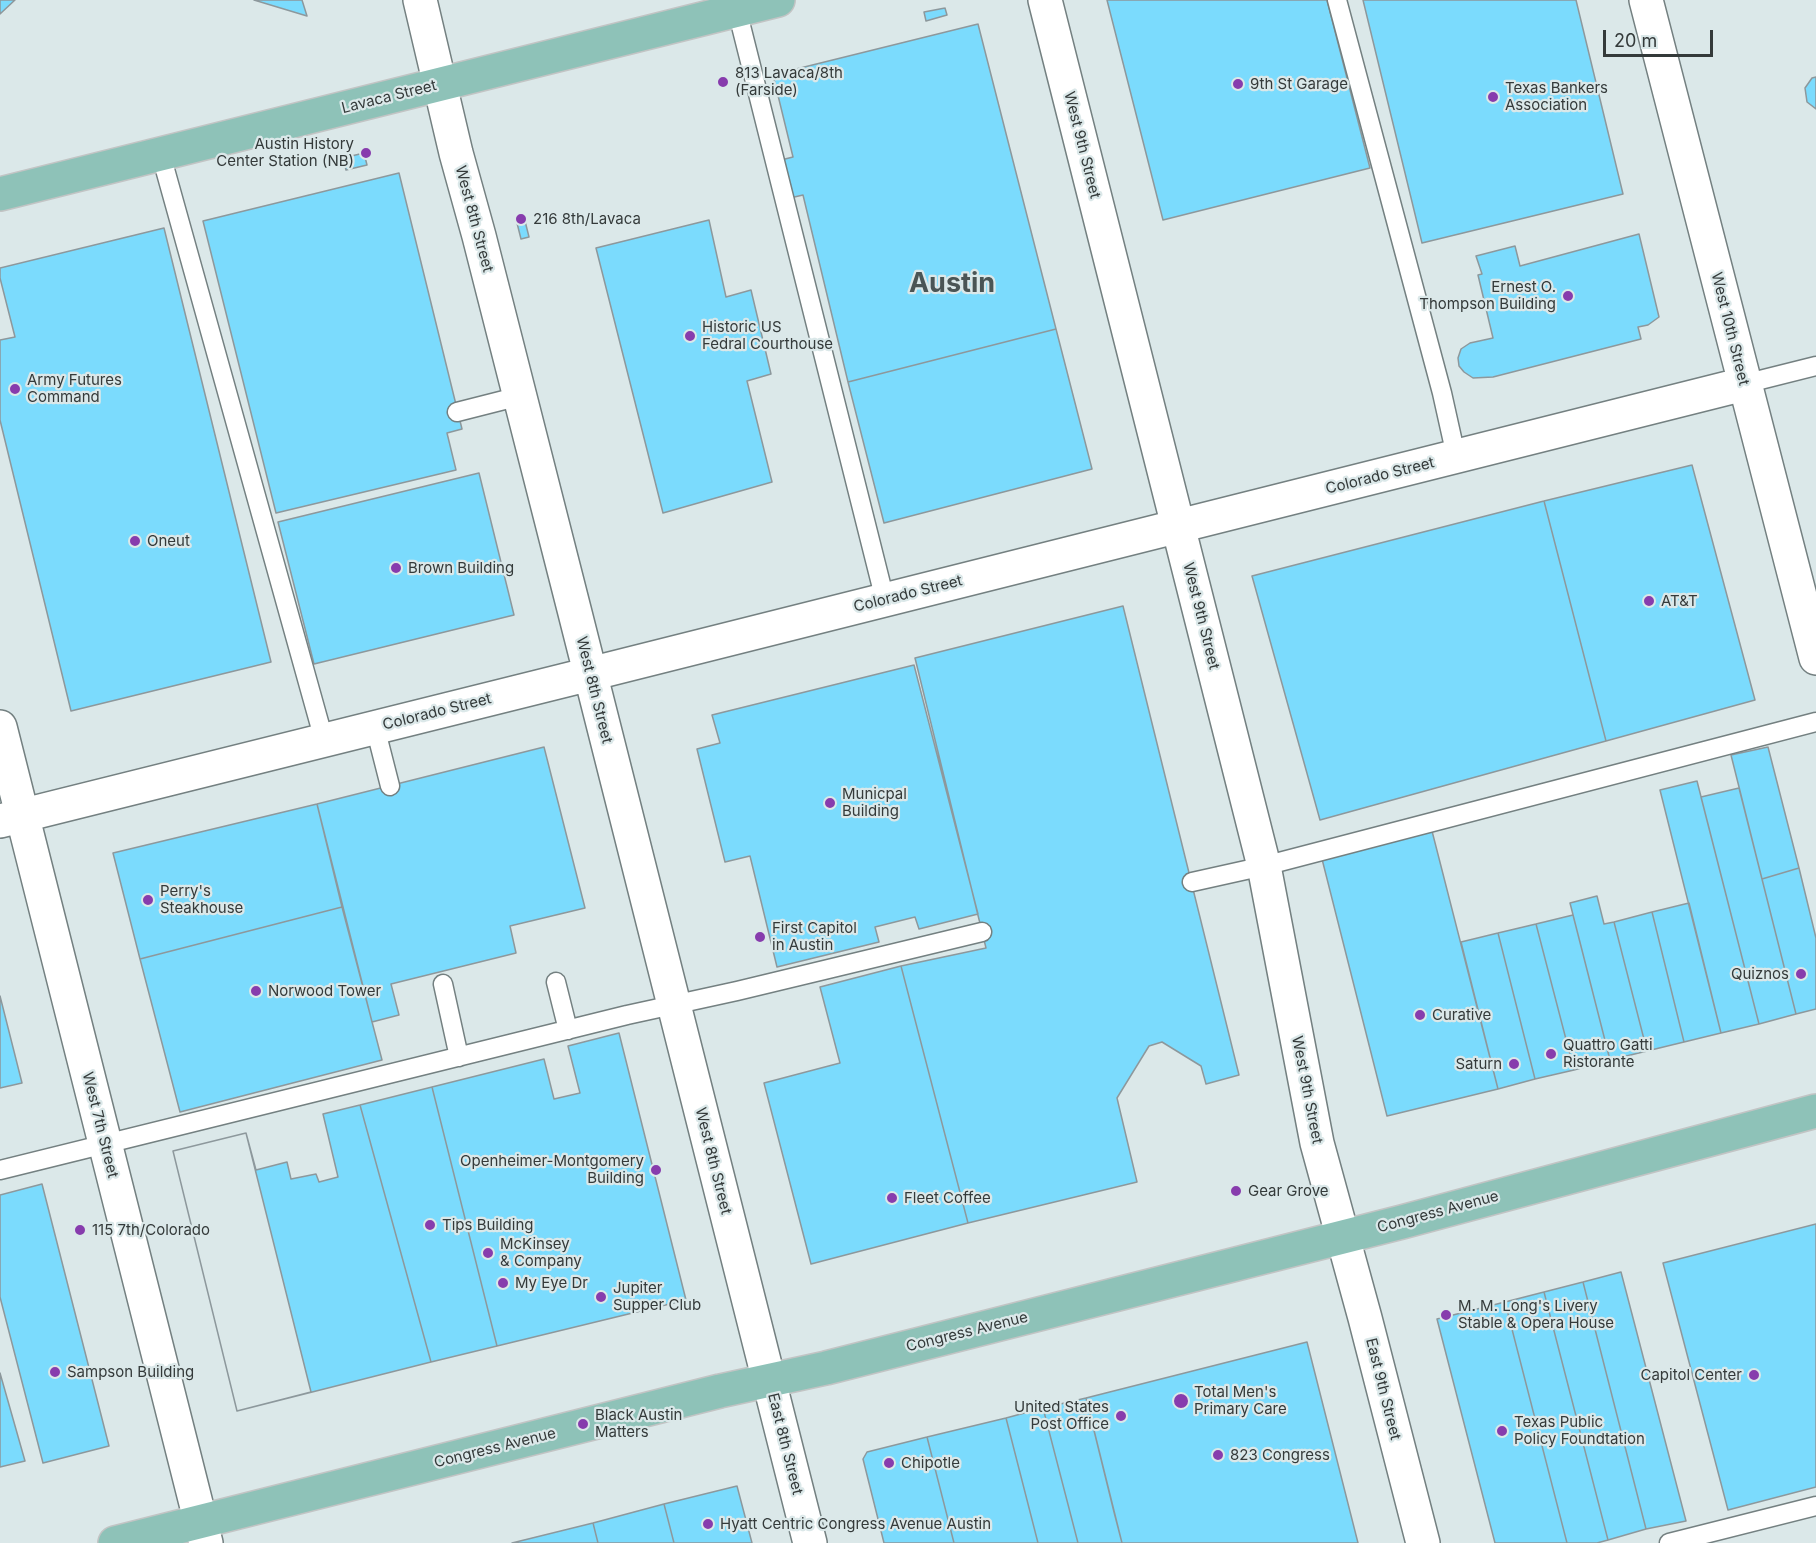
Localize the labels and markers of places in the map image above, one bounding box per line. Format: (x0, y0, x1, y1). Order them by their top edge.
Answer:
place label: 813 Lavaca/8th (Farside) (735, 64, 843, 99)
marker: 813 Lavaca/8th (Farside) (716, 75, 730, 89)
place label: 9th St Garage (1250, 75, 1348, 93)
marker: 9th St Garage (1231, 77, 1245, 91)
place label: Texas Bankers Association (1505, 79, 1608, 114)
marker: Texas Bankers Association (1486, 90, 1500, 104)
place label: Austin History Center Station (NB) (216, 135, 354, 170)
marker: Austin History Center Station (NB) (359, 146, 373, 160)
place label: 216 8th/Lavaca (533, 210, 641, 228)
marker: 216 8th/Lavaca (514, 212, 528, 226)
place label: Ernest O. Thompson Building (1419, 278, 1556, 313)
marker: Ernest O. Thompson Building (1561, 289, 1575, 303)
place label: Historic US Fedral Courthouse (702, 318, 833, 353)
marker: Historic US Fedral Courthouse (683, 329, 697, 343)
place label: Army Futures Command (27, 371, 122, 406)
marker: Army Futures Command (8, 382, 22, 396)
place label: Oneut (147, 532, 190, 550)
marker: Oneut (128, 534, 142, 548)
place label: Brown Building (408, 559, 514, 577)
marker: Brown Building (389, 561, 403, 575)
place label: AT&T (1661, 592, 1698, 610)
marker: AT&T (1642, 594, 1656, 608)
place label: Municpal Building (842, 785, 907, 820)
marker: Municpal Building (823, 796, 837, 810)
place label: Perry's Steakhouse (160, 882, 243, 917)
marker: Perry's Steakhouse (141, 893, 155, 907)
place label: First Capitol in Austin (772, 919, 857, 954)
marker: First Capitol in Austin (753, 930, 767, 944)
place label: Quiznos (1731, 965, 1789, 983)
marker: Quiznos (1794, 967, 1808, 981)
place label: Norwood Tower (268, 982, 381, 1000)
marker: Norwood Tower (249, 984, 263, 998)
place label: Curative (1432, 1006, 1491, 1024)
marker: Curative (1413, 1008, 1427, 1022)
place label: Quattro Gatti Ristorante (1563, 1036, 1653, 1071)
marker: Quattro Gatti Ristorante (1544, 1047, 1558, 1061)
place label: Saturn (1455, 1055, 1502, 1073)
marker: Saturn (1507, 1057, 1521, 1071)
place label: Openheimer-Montgomery Building (460, 1152, 644, 1187)
marker: Openheimer-Montgomery Building (649, 1163, 663, 1177)
place label: Gear Grove (1248, 1182, 1329, 1200)
marker: Gear Grove (1229, 1184, 1243, 1198)
place label: Fleet Coffee (904, 1189, 991, 1207)
marker: Fleet Coffee (885, 1191, 899, 1205)
place label: Tips Building (442, 1216, 533, 1234)
marker: Tips Building (423, 1218, 437, 1232)
place label: 115 7th/Colorado (92, 1221, 210, 1239)
marker: 115 7th/Colorado (73, 1223, 87, 1237)
place label: McKinsey & Company (500, 1235, 582, 1270)
marker: McKinsey & Company (481, 1246, 495, 1260)
place label: My Eye Dr (515, 1274, 588, 1292)
marker: My Eye Dr (496, 1276, 510, 1290)
place label: Jupiter Supper Club (613, 1279, 701, 1314)
marker: Jupiter Supper Club (594, 1290, 608, 1304)
place label: M. M. Long's Livery Stable & Opera House (1458, 1297, 1614, 1332)
marker: M. M. Long's Livery Stable & Opera House (1439, 1308, 1453, 1322)
place label: Sampson Building (67, 1363, 194, 1381)
marker: Sampson Building (48, 1365, 62, 1379)
place label: Capitol Center (1640, 1366, 1742, 1384)
marker: Capitol Center (1747, 1368, 1761, 1382)
place label: Total Men's Primary Care (1194, 1383, 1287, 1418)
marker: Total Men's Primary Care (1172, 1392, 1190, 1410)
place label: United States Post Office (1014, 1398, 1109, 1433)
place label: Black Austin Matters (595, 1406, 682, 1441)
marker: United States Post Office (1114, 1409, 1128, 1423)
place label: Texas Public Policy Foundtation (1514, 1413, 1645, 1448)
marker: Black Austin Matters (576, 1417, 590, 1431)
marker: Texas Public Policy Foundtation (1495, 1424, 1509, 1438)
place label: 823 Congress (1230, 1446, 1330, 1464)
marker: 823 Congress (1211, 1448, 1225, 1462)
place label: Chipotle (901, 1454, 960, 1472)
marker: Chipotle (882, 1456, 896, 1470)
place label: Hyatt Centric Congress Avenue Austin (720, 1515, 991, 1533)
marker: Hyatt Centric Congress Avenue Austin (701, 1517, 715, 1531)

